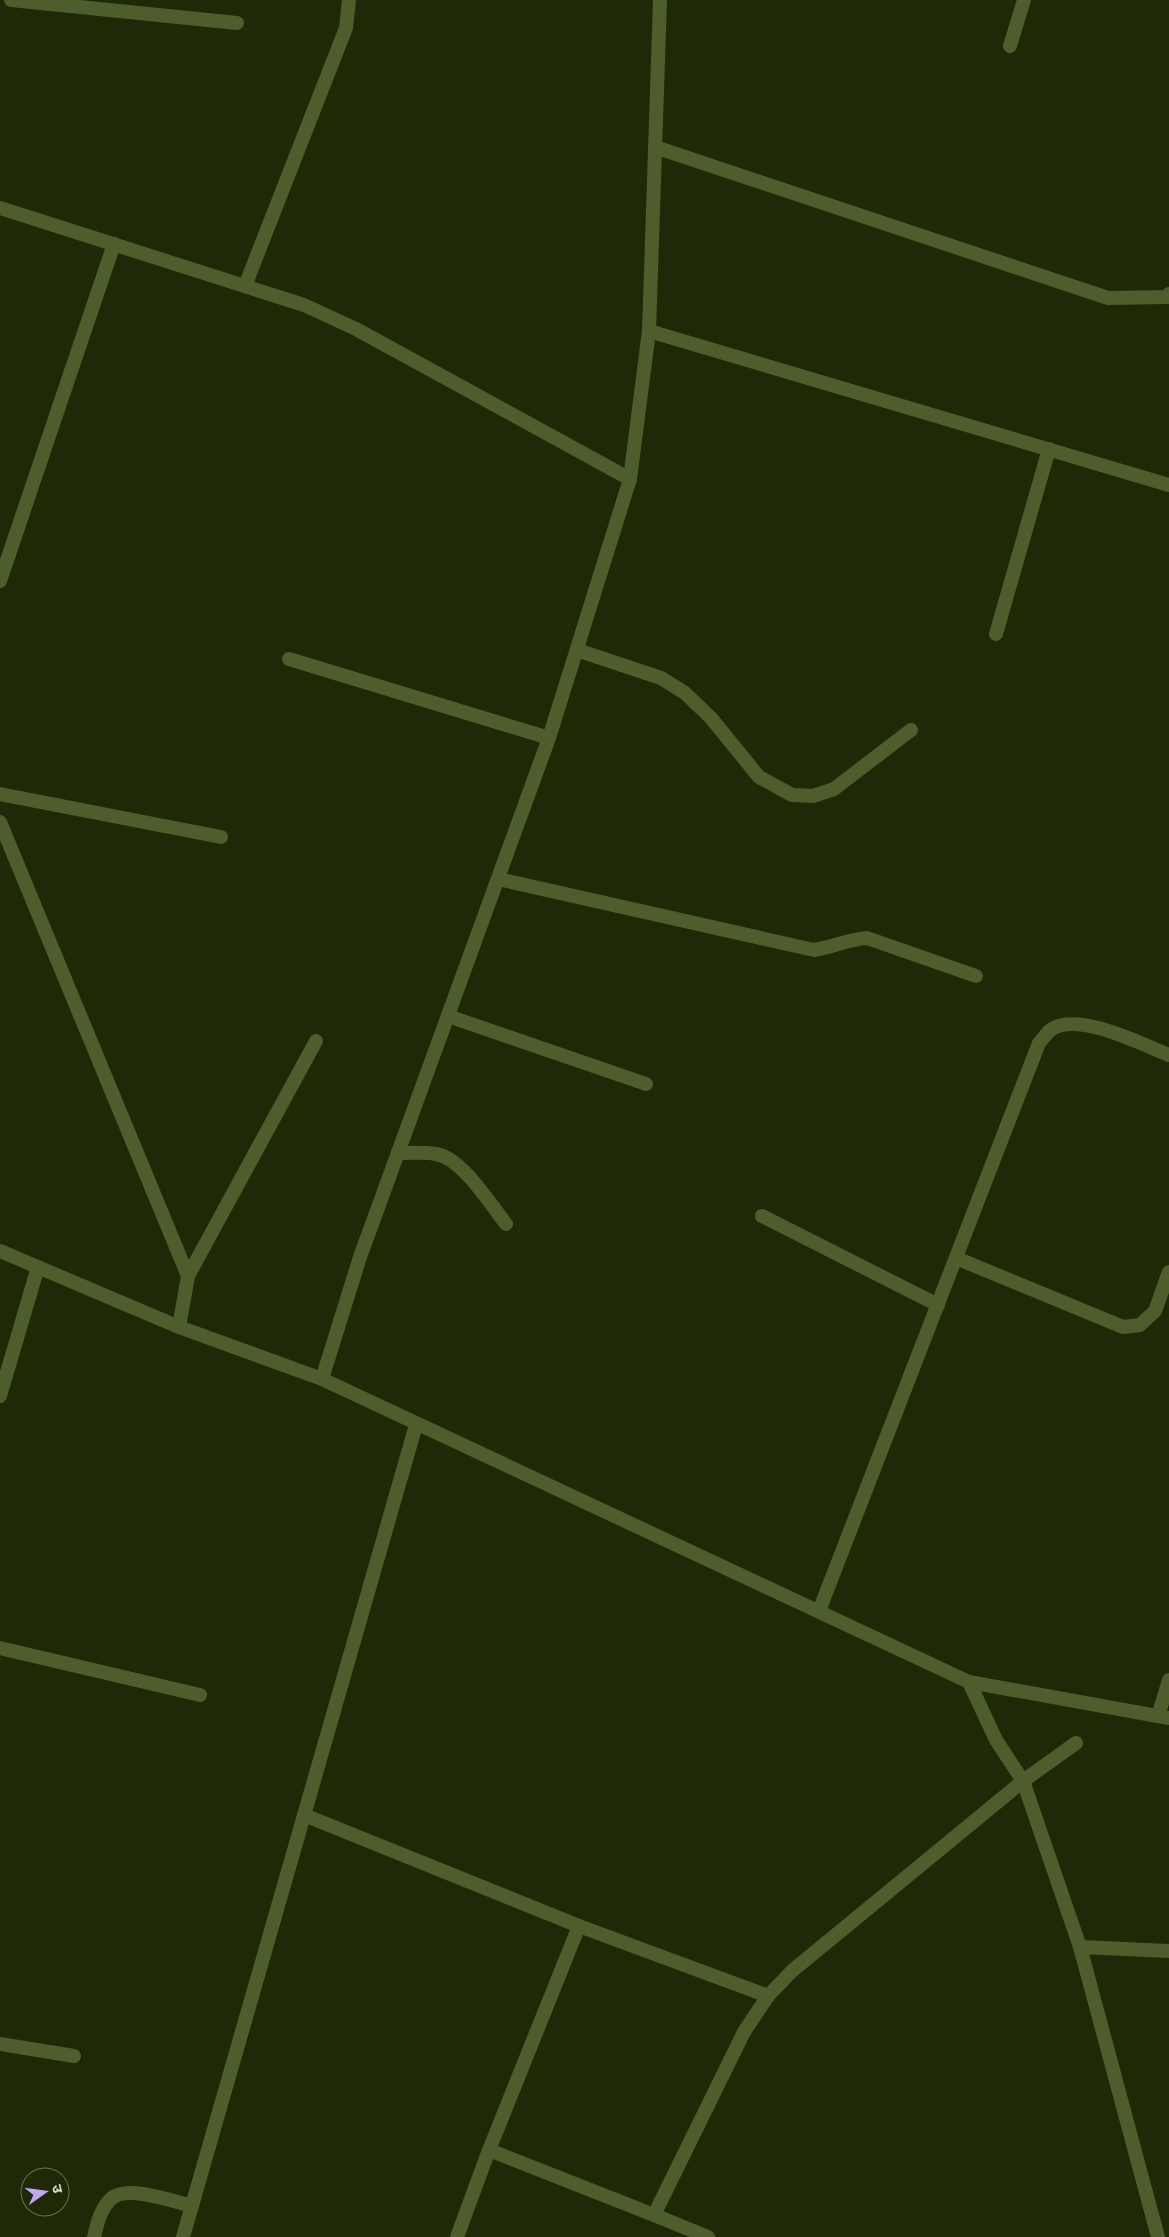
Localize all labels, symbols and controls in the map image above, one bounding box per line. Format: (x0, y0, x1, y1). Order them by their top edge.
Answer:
north arrow (20, 2167, 70, 2217)
text: उ (49, 2183, 67, 2196)

